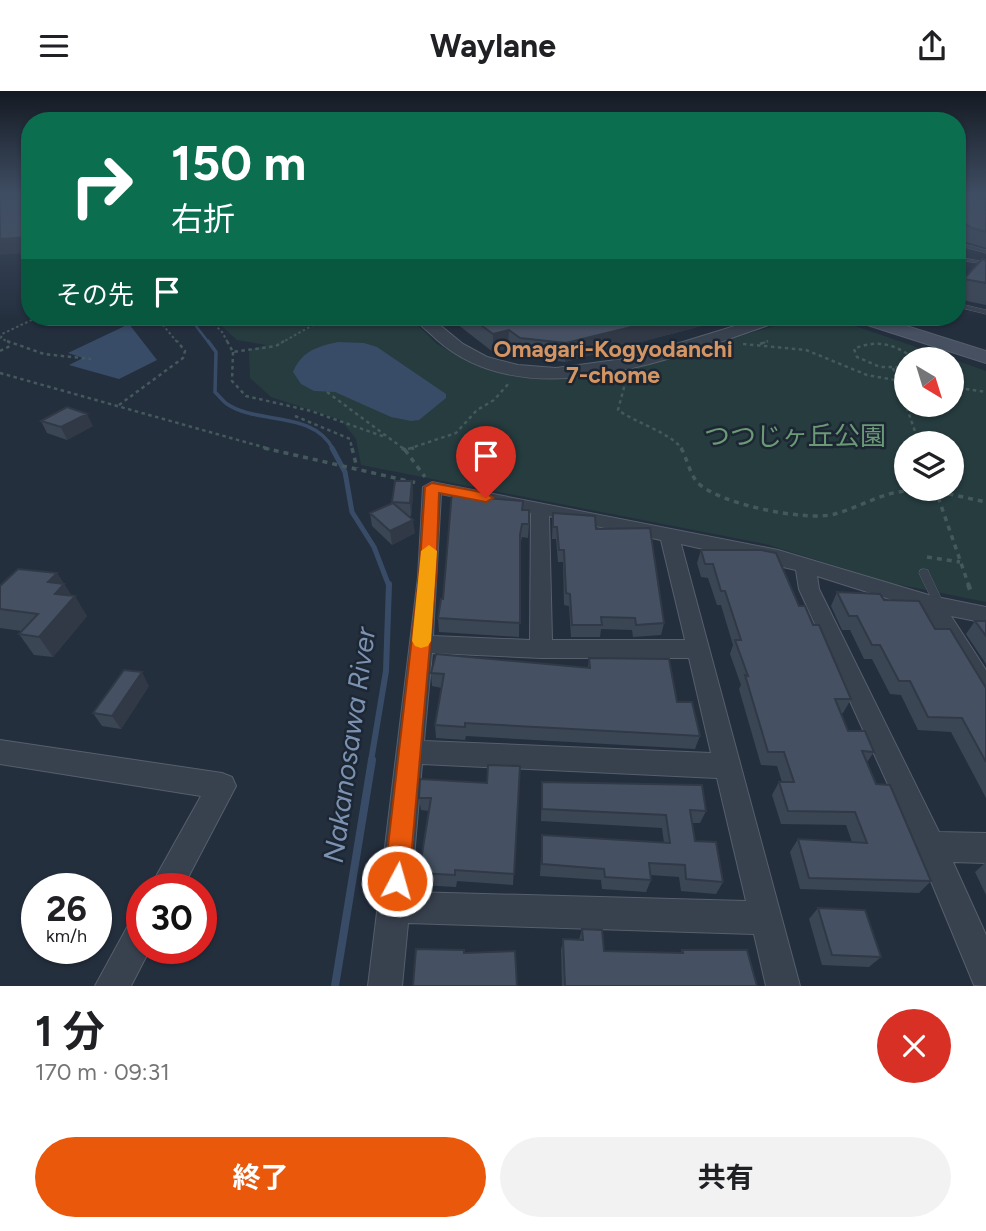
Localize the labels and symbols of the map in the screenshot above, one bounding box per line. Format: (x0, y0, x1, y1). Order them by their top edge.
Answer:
district label: Omagari-Kogyodanchi 7-chome (493, 335, 733, 389)
north arrow (894, 347, 964, 417)
park label: つつじヶ丘公園 (704, 420, 886, 452)
pin (456, 426, 516, 498)
water label: Nakanosawa River (316, 624, 383, 865)
position arrow (360, 844, 434, 918)
speed limit sign: 30 (126, 873, 217, 964)

